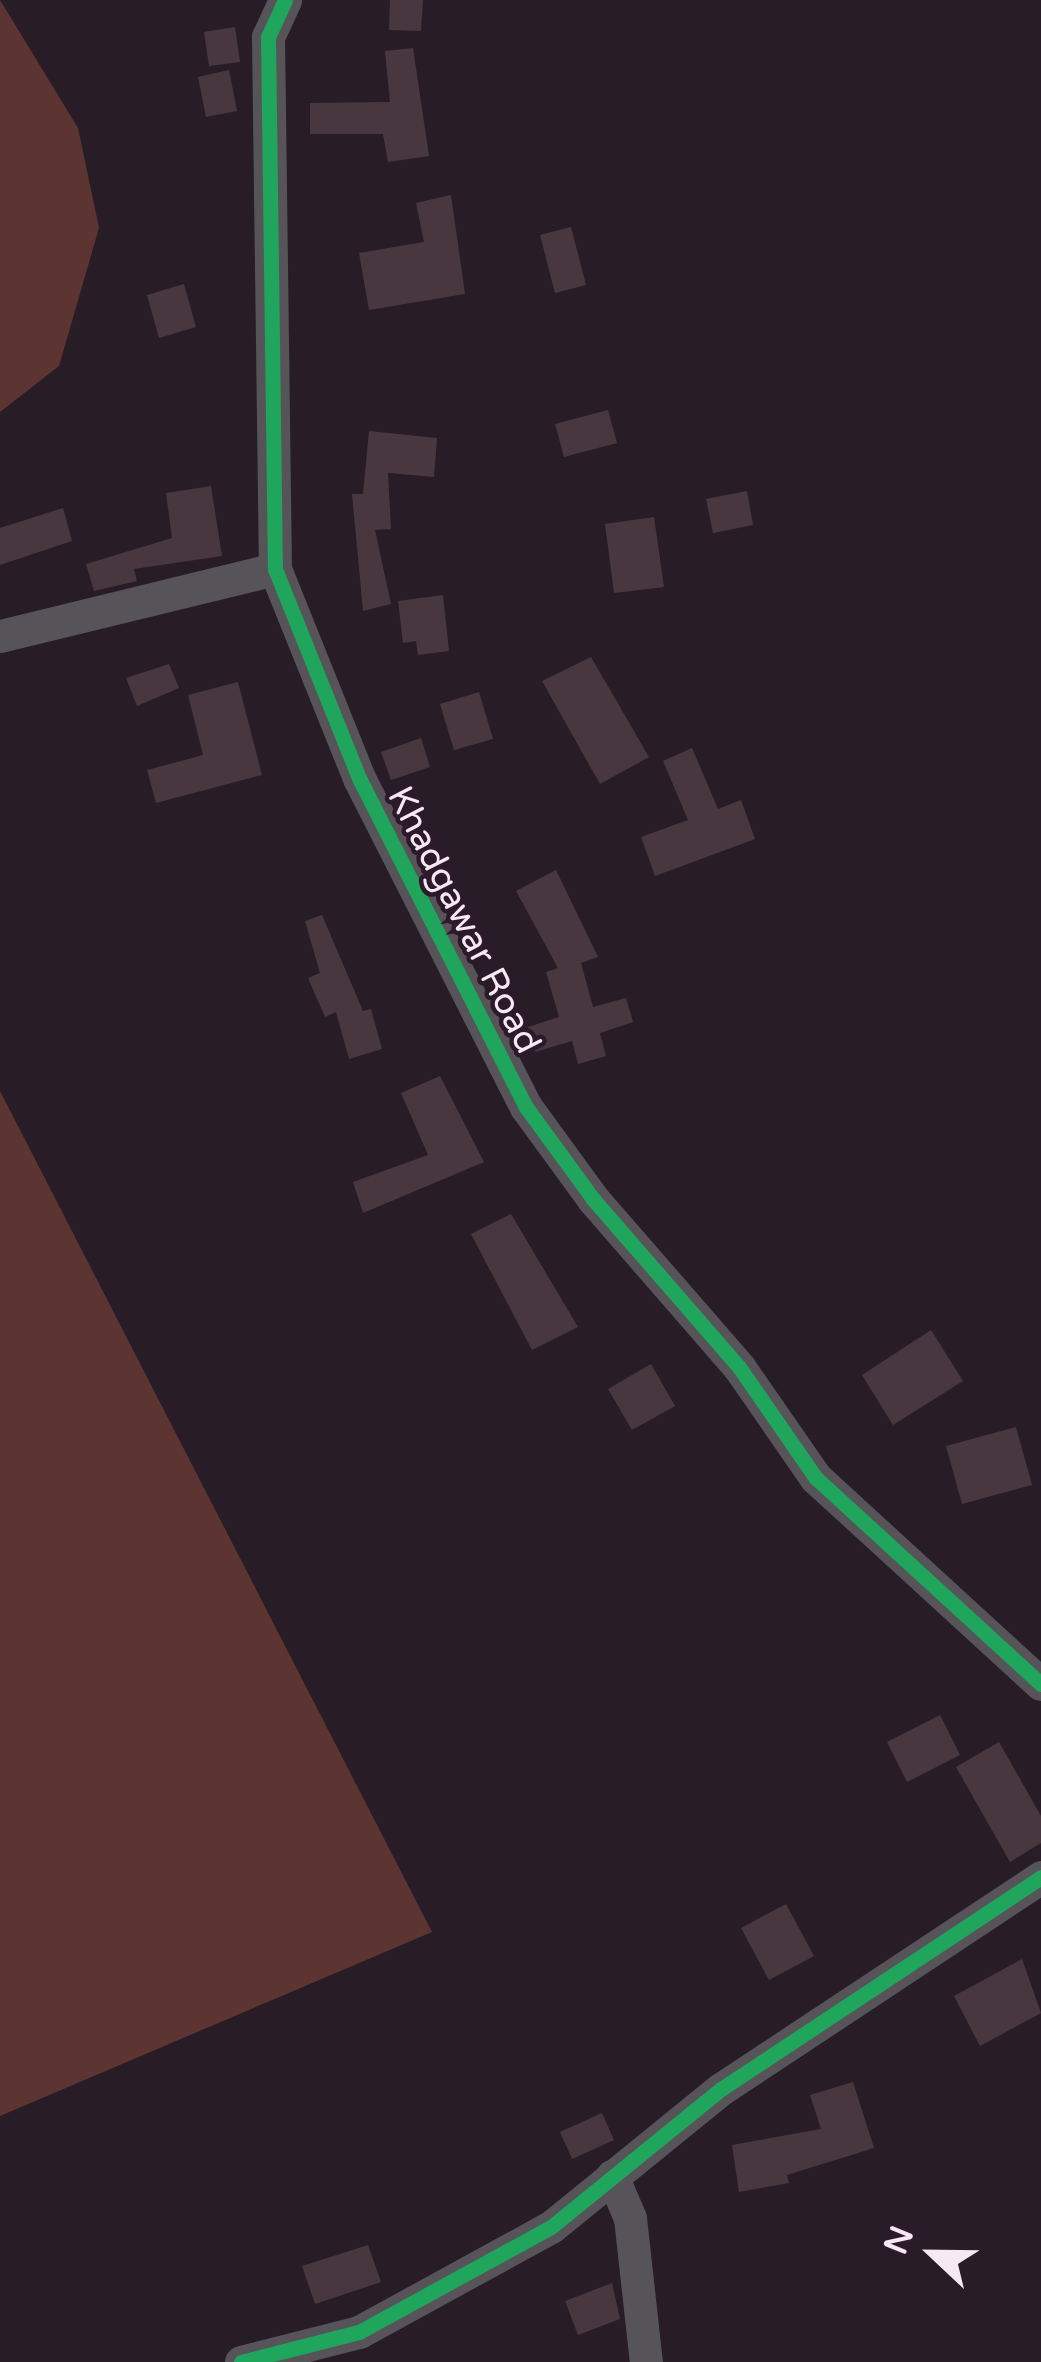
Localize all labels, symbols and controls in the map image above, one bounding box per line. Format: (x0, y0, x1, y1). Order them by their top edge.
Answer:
street label: Khadgawar Road (378, 779, 550, 1061)
north arrow (873, 2194, 993, 2314)
text: N (876, 2221, 922, 2260)

